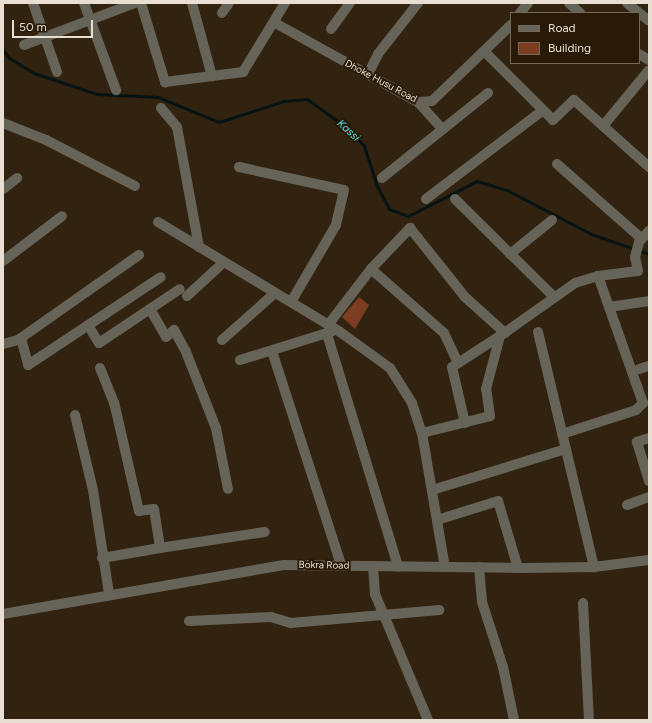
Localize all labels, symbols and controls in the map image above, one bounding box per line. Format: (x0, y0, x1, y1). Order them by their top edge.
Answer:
scale bar (14, 12, 95, 38)
legend (510, 12, 640, 64)
text: 50 m (19, 20, 47, 34)
text: Road (548, 21, 576, 35)
text: Building (548, 41, 591, 55)
street label: Dhoke Husu Road (343, 57, 419, 105)
water label: Kassi (334, 117, 362, 145)
street label: Bokra Road (299, 559, 349, 571)

